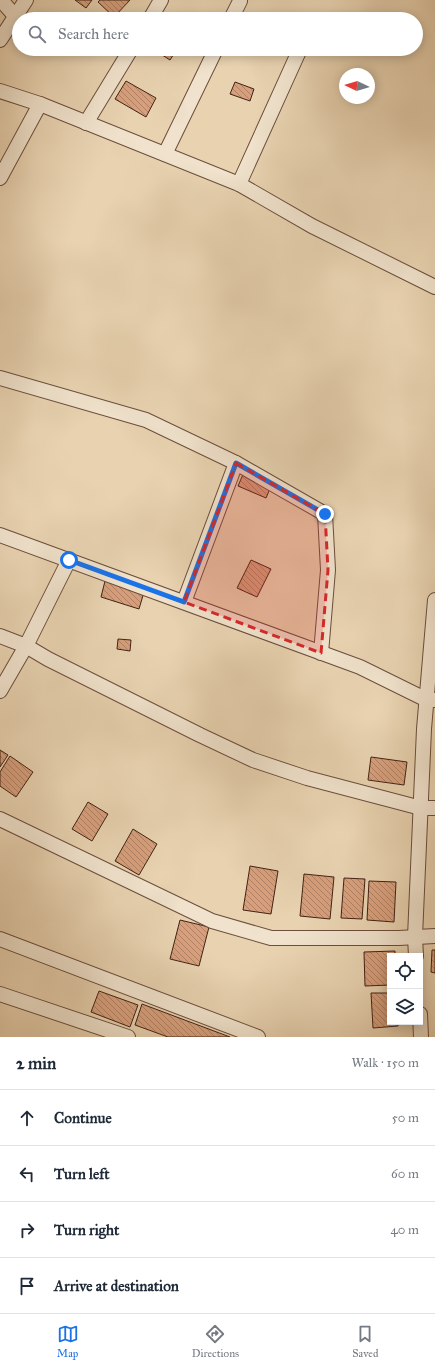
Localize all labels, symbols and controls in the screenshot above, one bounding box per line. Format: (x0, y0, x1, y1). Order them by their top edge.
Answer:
search box (12, 12, 423, 56)
icon: search (26, 23, 48, 45)
text: Search here (58, 25, 129, 43)
north arrow (339, 68, 375, 104)
route end (316, 505, 334, 523)
route start (60, 551, 78, 569)
map controls (387, 953, 423, 1025)
button: locate (387, 953, 423, 989)
button: layers (387, 989, 423, 1025)
text: 2 min (16, 1053, 56, 1074)
text: Walk · 150 m (351, 1055, 419, 1071)
icon: ahead (16, 1107, 38, 1129)
text: Continue (54, 1109, 112, 1127)
text: 50 m (392, 1110, 419, 1126)
icon: left (16, 1163, 38, 1185)
text: Turn left (54, 1165, 110, 1183)
text: 60 m (391, 1166, 419, 1182)
icon: right (16, 1219, 38, 1241)
text: Turn right (54, 1221, 119, 1239)
text: 40 m (390, 1222, 419, 1238)
icon: arrive (16, 1275, 38, 1297)
text: Arrive at destination (54, 1277, 179, 1295)
tab: Map (57, 1323, 79, 1360)
tab: Directions (192, 1323, 239, 1360)
tab: Saved (352, 1323, 378, 1360)

